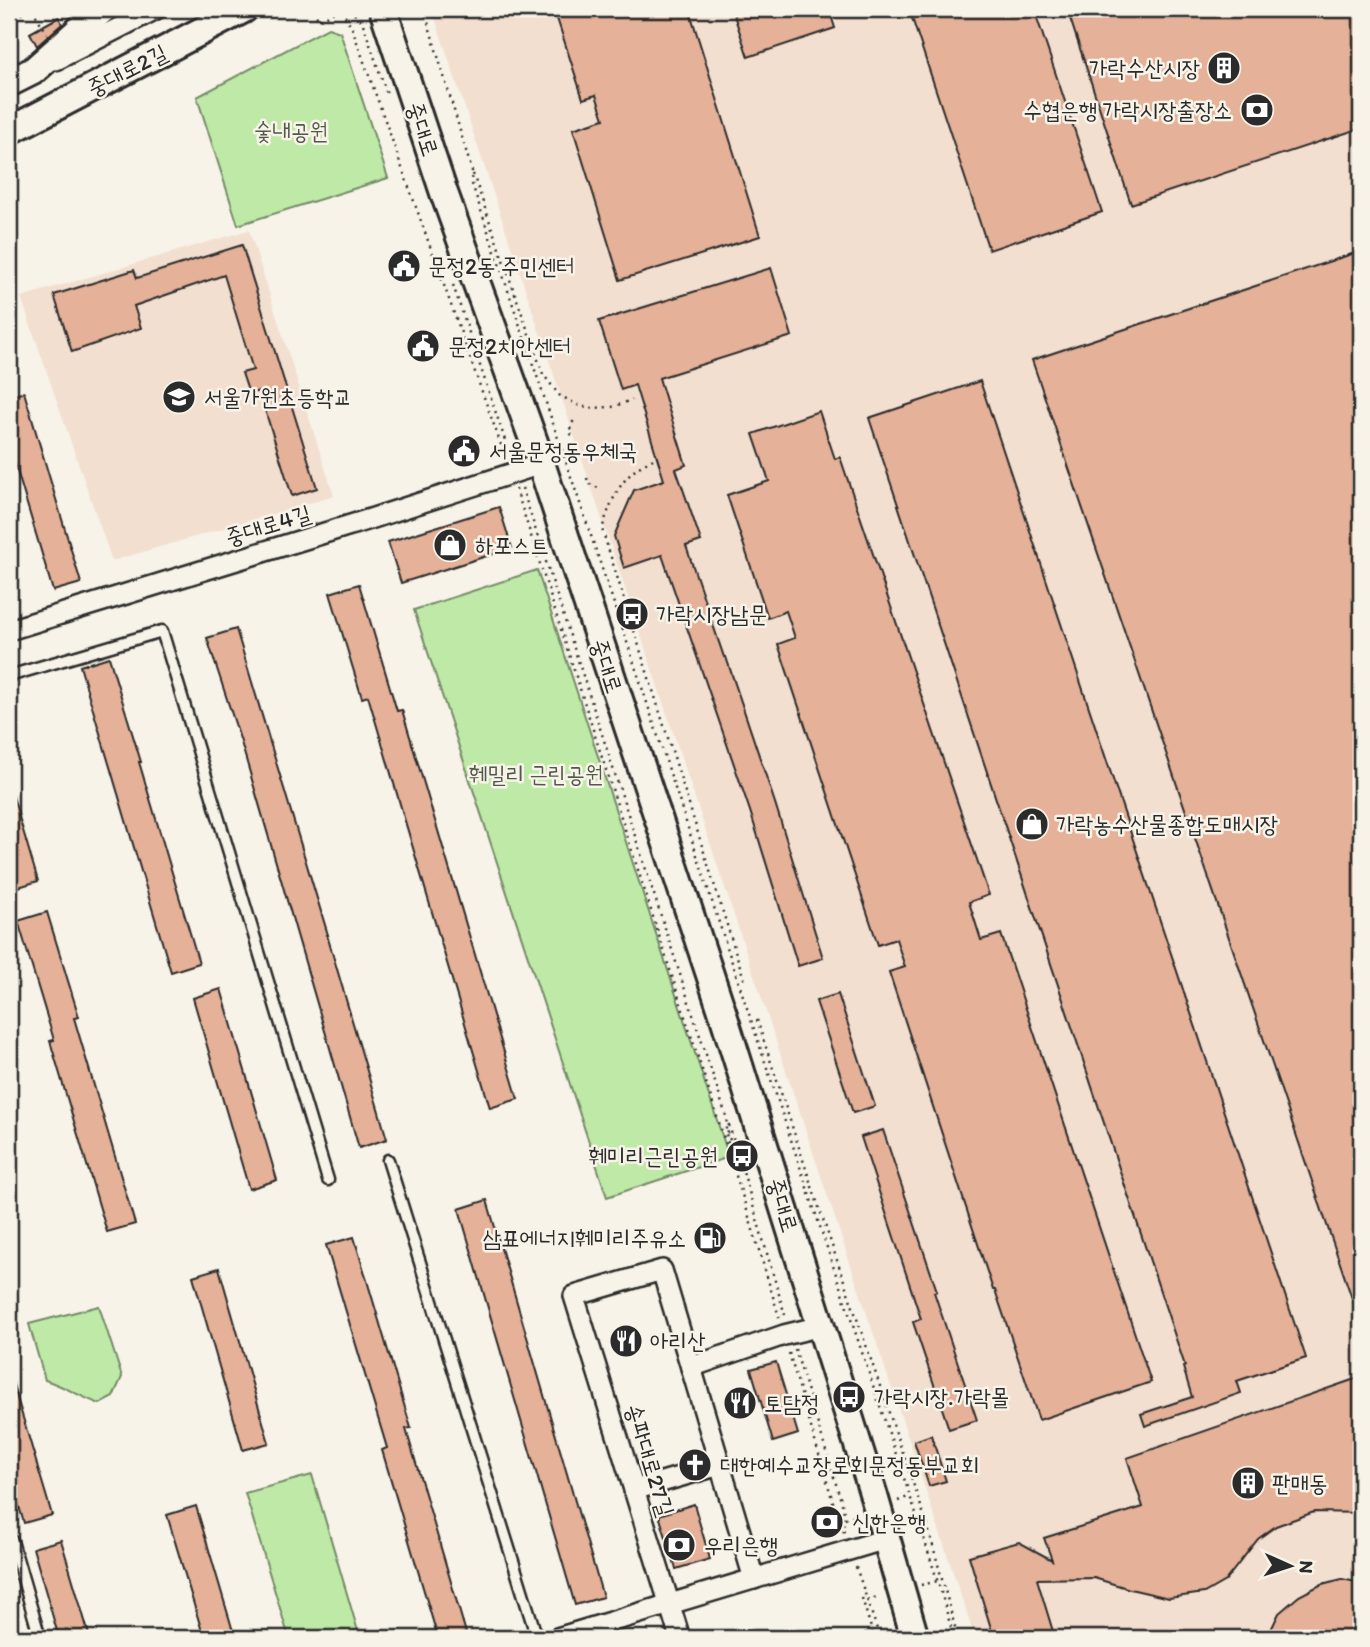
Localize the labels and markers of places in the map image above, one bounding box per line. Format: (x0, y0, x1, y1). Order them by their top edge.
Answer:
building icon: 가락수산시장 (1205, 49, 1243, 87)
place label: 가락수산시장 (1089, 54, 1200, 82)
bank icon: 수협은행 가락시장출장소 (1238, 91, 1276, 129)
place label: 수협은행 가락시장출장소 (1023, 96, 1232, 124)
public building icon: 문정2동 주민센터 (385, 247, 423, 285)
place label: 문정2동 주민센터 (428, 252, 575, 280)
public building icon: 문정2치안센터 (404, 327, 442, 365)
place label: 문정2치안센터 (448, 332, 571, 360)
school or university icon: 서울가원초등학교 (160, 378, 198, 416)
place label: 서울가원초등학교 (204, 383, 352, 411)
public building icon: 서울문정동우체국 (445, 432, 483, 470)
place label: 서울문정동우체국 (489, 437, 637, 465)
shop icon: 하포스트 (431, 526, 469, 564)
place label: 하포스트 (475, 531, 549, 559)
bus stop icon: 가락시장남문 (613, 595, 651, 633)
place label: 가락시장남문 (656, 600, 767, 628)
shop icon: 가락농수산물종합도매시장 (1013, 805, 1051, 843)
place label: 가락농수산물종합도매시장 (1056, 810, 1278, 838)
bus stop icon: 훼미리근린공원 (723, 1137, 761, 1175)
place label: 훼미리근린공원 (588, 1142, 718, 1170)
fuel station icon: 삼표에너지훼미리주유소 (691, 1219, 729, 1257)
place label: 삼표에너지훼미리주유소 (482, 1224, 686, 1252)
restaurant icon: 아리산 (607, 1322, 645, 1360)
place label: 아리산 (650, 1327, 706, 1355)
bus stop icon: 가락시장.가락몰 (830, 1378, 868, 1416)
place label: 가락시장.가락몰 (874, 1383, 1009, 1411)
restaurant icon: 토담정 (721, 1384, 759, 1422)
place label: 토담정 (764, 1389, 820, 1417)
church icon: 대한예수교장로회문정동부교회 (676, 1446, 714, 1484)
place label: 대한예수교장로회문정동부교회 (720, 1451, 979, 1479)
building icon: 판매동 (1229, 1464, 1267, 1502)
place label: 판매동 (1272, 1469, 1328, 1497)
bank icon: 신한은행 (808, 1503, 846, 1541)
place label: 신한은행 (852, 1508, 926, 1536)
bank icon: 우리은행 (660, 1526, 698, 1564)
place label: 우리은행 (704, 1531, 778, 1559)

